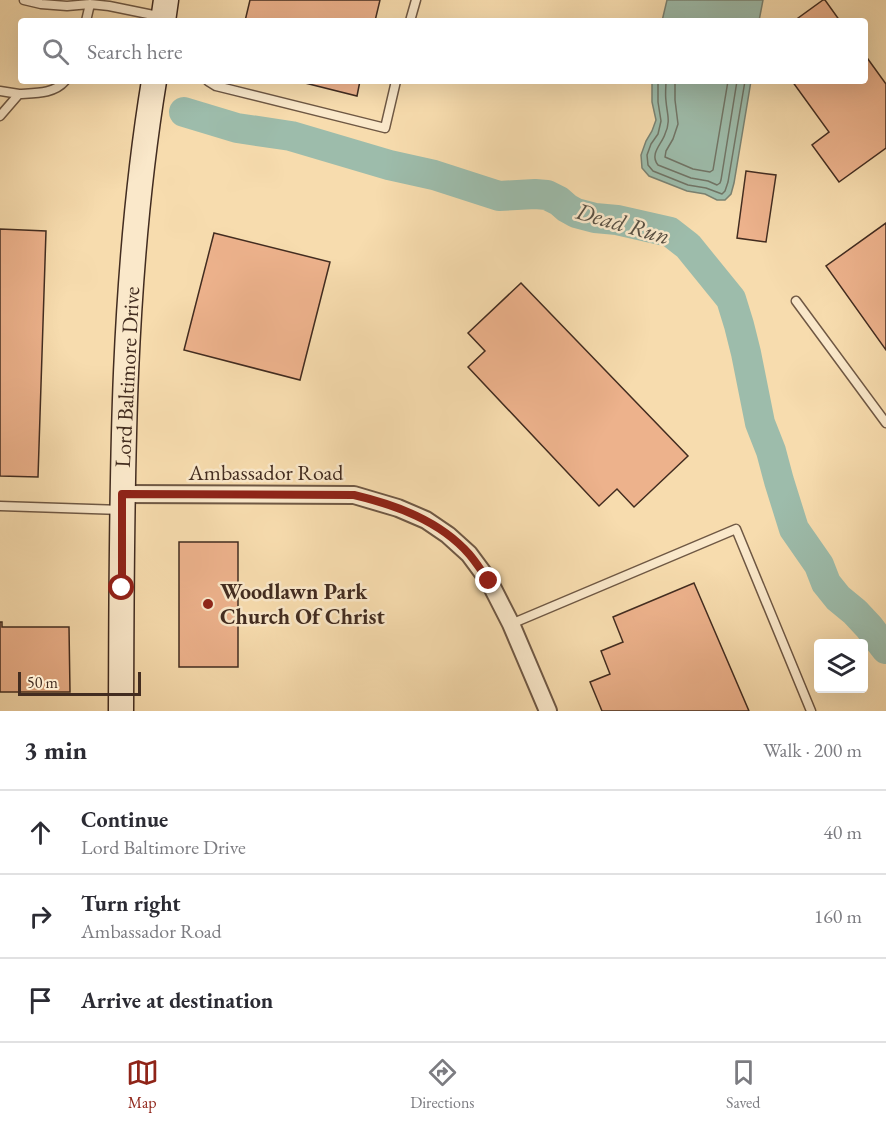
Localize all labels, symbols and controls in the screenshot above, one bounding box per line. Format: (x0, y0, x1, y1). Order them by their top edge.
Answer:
search box (18, 18, 868, 84)
icon: search (39, 35, 72, 68)
text: Search here (87, 37, 182, 66)
water label: Dead Run (572, 195, 674, 251)
street label: Lord Baltimore Drive (108, 285, 146, 468)
street label: Ambassador Road (188, 458, 344, 487)
route end (475, 567, 501, 593)
route start (108, 574, 134, 600)
place label: Woodlawn Park Church Of Christ (220, 577, 385, 631)
marker: Woodlawn Park Church Of Christ (201, 597, 215, 611)
map controls (814, 639, 868, 693)
button: layers (814, 639, 868, 693)
scale bar (18, 669, 141, 696)
text: 50 m (27, 672, 58, 693)
text: 3 min (24, 733, 87, 767)
text: Walk · 200 m (763, 737, 862, 763)
text: Continue (81, 805, 168, 834)
icon: ahead (24, 816, 57, 849)
text: 40 m (823, 819, 862, 845)
text: Lord Baltimore Drive (81, 834, 246, 860)
text: Turn right (81, 889, 180, 918)
icon: right (24, 900, 57, 933)
text: 160 m (814, 903, 862, 929)
text: Ambassador Road (81, 918, 222, 944)
icon: arrive (24, 984, 57, 1017)
text: Arrive at destination (81, 986, 273, 1015)
tab: Map (126, 1056, 159, 1113)
tab: Directions (410, 1056, 475, 1113)
tab: Saved (726, 1056, 760, 1113)

